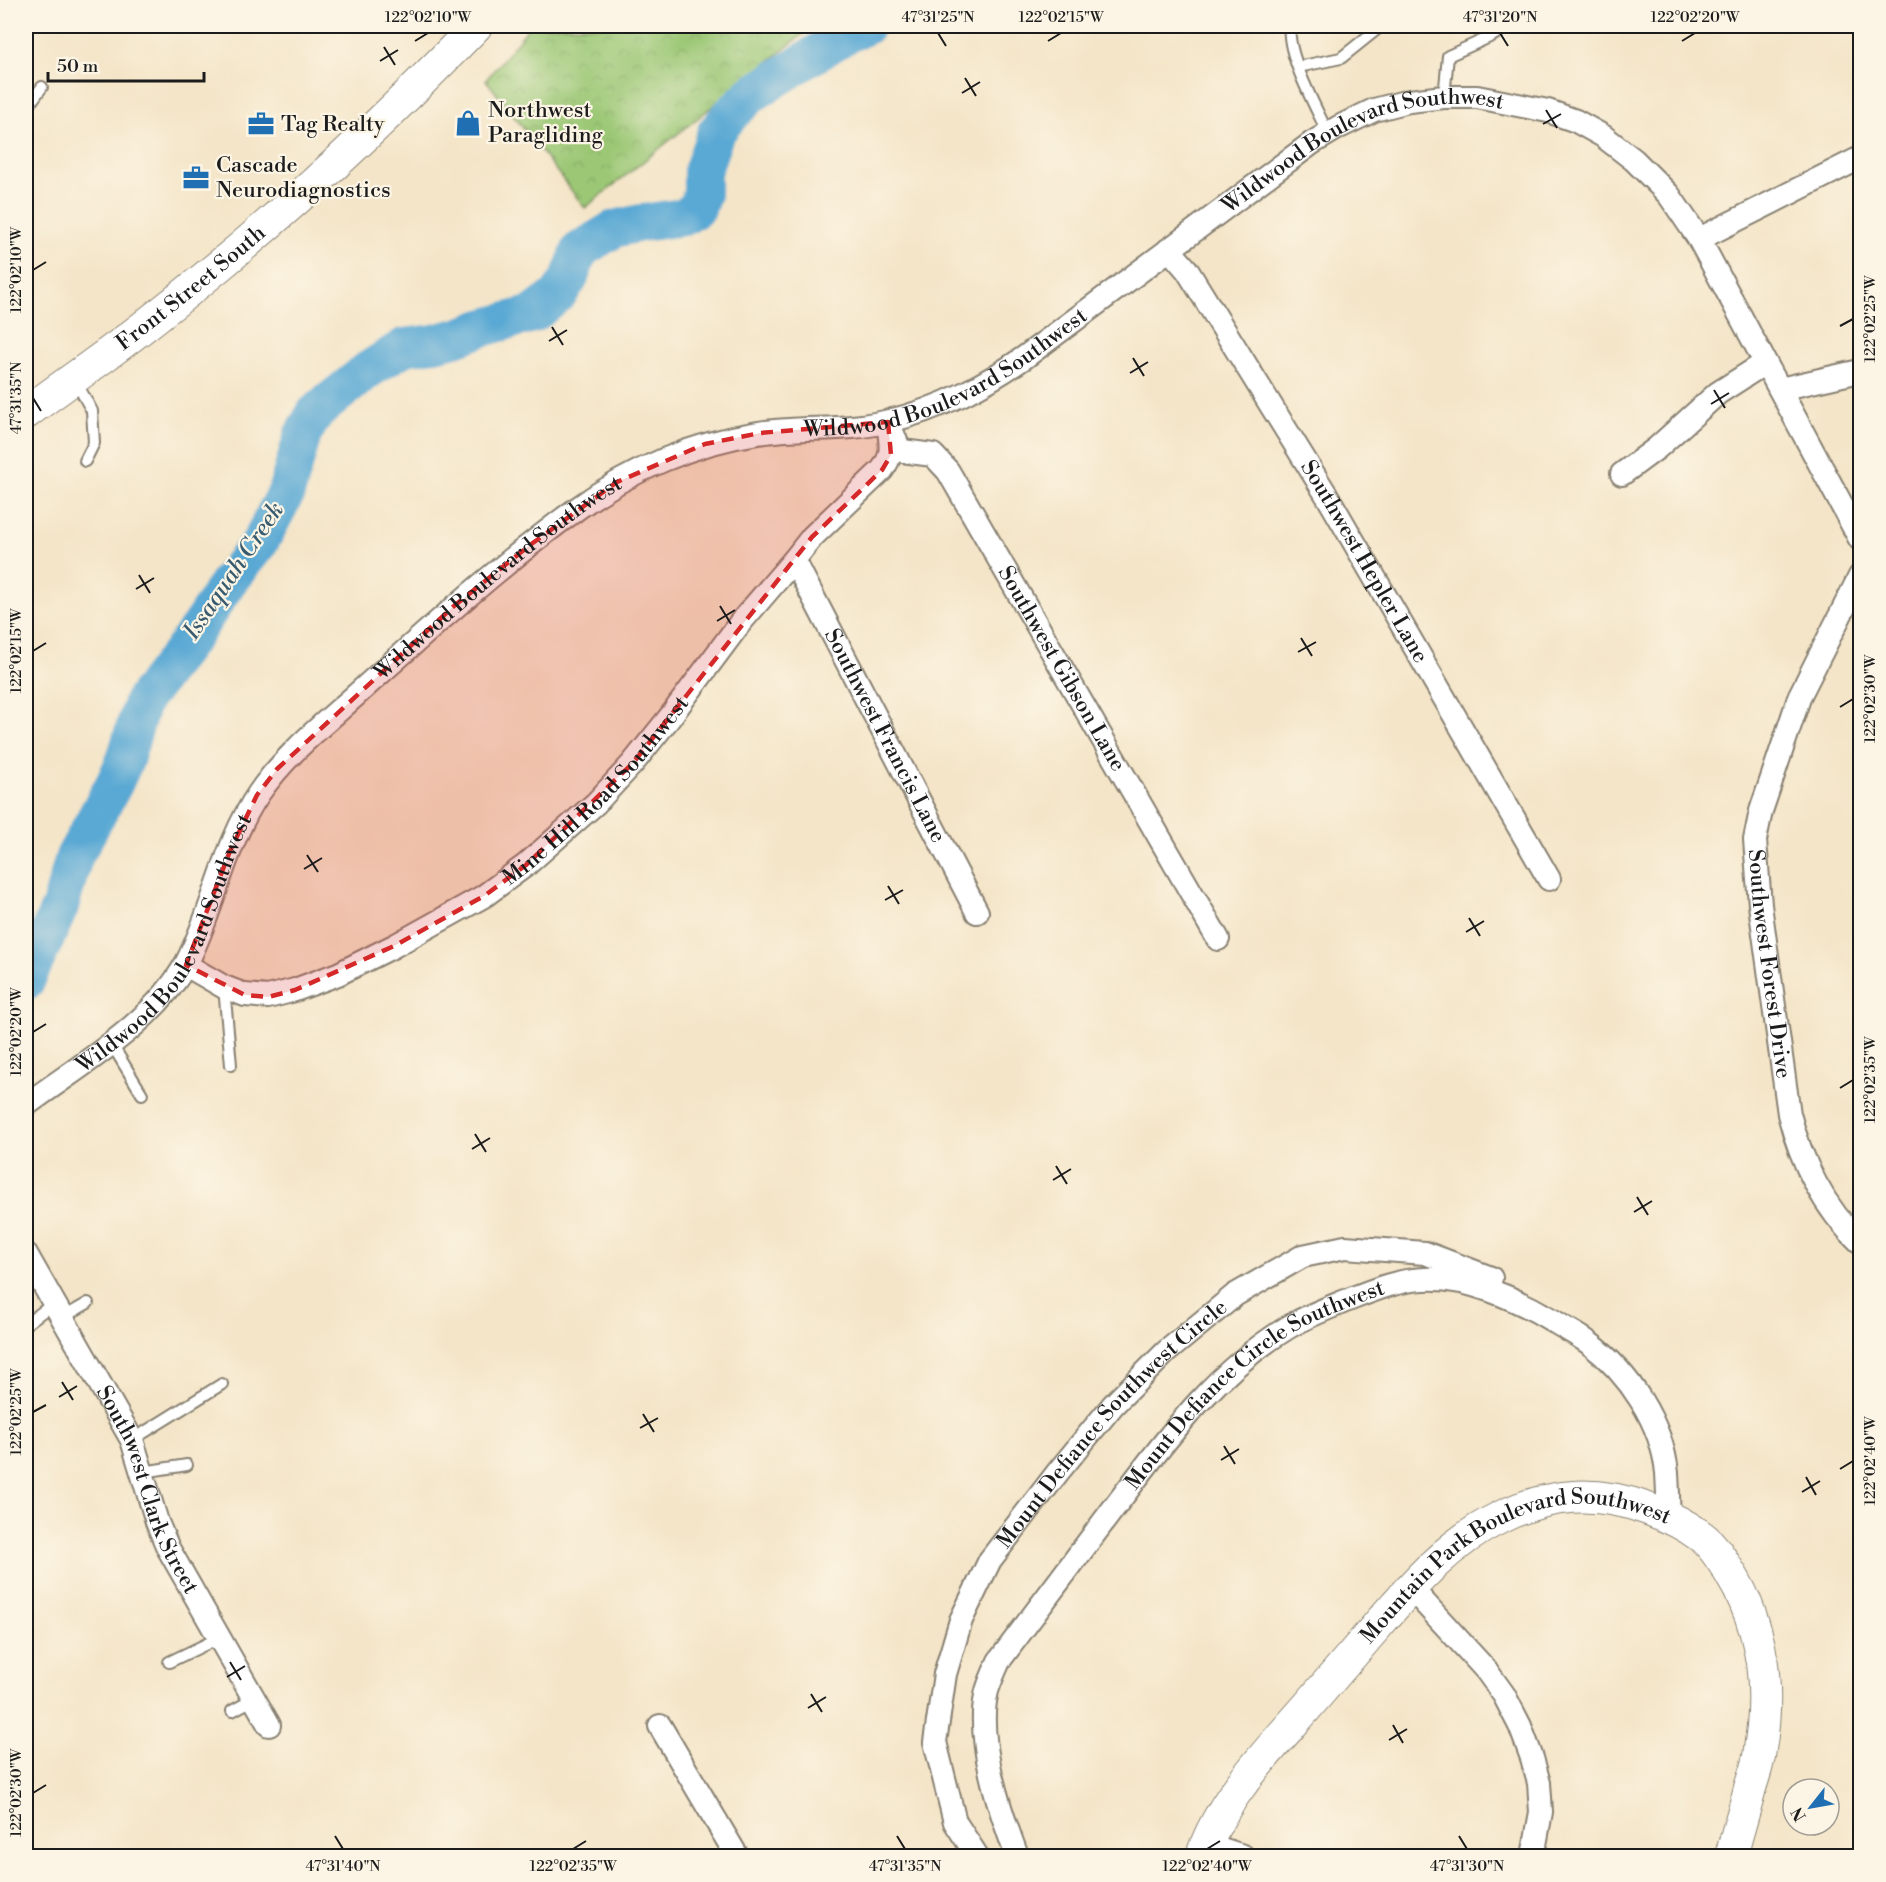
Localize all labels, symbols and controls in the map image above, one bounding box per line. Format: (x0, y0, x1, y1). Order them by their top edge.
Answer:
text: 122°02'10"W (385, 8, 472, 27)
text: 47°31'25"N (902, 8, 974, 27)
text: 122°02'15"W (1018, 8, 1104, 27)
text: 47°31'20"N (1463, 8, 1537, 27)
text: 122°02'20"W (1651, 8, 1740, 27)
scale bar (48, 45, 204, 83)
text: 50 m (57, 55, 99, 78)
street label: Wildwood Boulevard Southwest (1216, 83, 1507, 220)
place label: Northwest Paragliding (488, 97, 604, 149)
shop icon: Northwest Paragliding (453, 108, 483, 138)
office icon: Tag Realty (246, 109, 276, 139)
place label: Tag Realty (281, 111, 385, 138)
place label: Cascade Neurodiagnostics (216, 152, 391, 204)
office icon: Cascade Neurodiagnostics (181, 163, 211, 193)
street label: Front Street South (111, 219, 271, 356)
text: 122°02'10"W (7, 226, 26, 313)
text: 122°02'25"W (1861, 275, 1880, 363)
street label: Wildwood Boulevard Southwest (802, 302, 1092, 443)
text: 47°31'35"N (7, 362, 26, 434)
street label: Southwest Hepler Lane (1295, 455, 1434, 668)
street label: Wildwood Boulevard Southwest (368, 469, 627, 686)
water label: Issaquah Creek (176, 497, 291, 646)
street label: Southwest Gibson Lane (992, 561, 1132, 776)
text: 122°02'15"W (7, 608, 26, 694)
street label: Southwest Francis Lane (819, 624, 952, 847)
text: 122°02'30"W (1861, 654, 1880, 743)
street label: Mine Hill Road Southwest (497, 690, 695, 891)
street label: Wildwood Boulevard Southwest (70, 809, 258, 1079)
street label: Southwest Forest Drive (1742, 848, 1797, 1080)
text: 122°02'20"W (7, 987, 26, 1076)
text: 122°02'35"W (1861, 1036, 1880, 1124)
street label: Mount Defiance Circle Southwest (1119, 1274, 1388, 1495)
street label: Mount Defiance Southwest Circle (991, 1294, 1233, 1554)
text: 122°02'25"W (7, 1368, 26, 1456)
street label: Southwest Clark Street (90, 1381, 205, 1599)
text: 122°02'40"W (1861, 1416, 1880, 1506)
street label: Mountain Park Boulevard Southwest (1354, 1483, 1676, 1649)
text: 122°02'30"W (7, 1748, 26, 1837)
north arrow (1781, 1777, 1841, 1837)
text: N (1787, 1803, 1811, 1825)
text: 47°31'40"N (305, 1857, 381, 1876)
text: 122°02'35"W (529, 1857, 617, 1876)
text: 47°31'35"N (869, 1857, 941, 1876)
text: 122°02'40"W (1162, 1857, 1252, 1876)
text: 47°31'30"N (1430, 1857, 1504, 1876)

